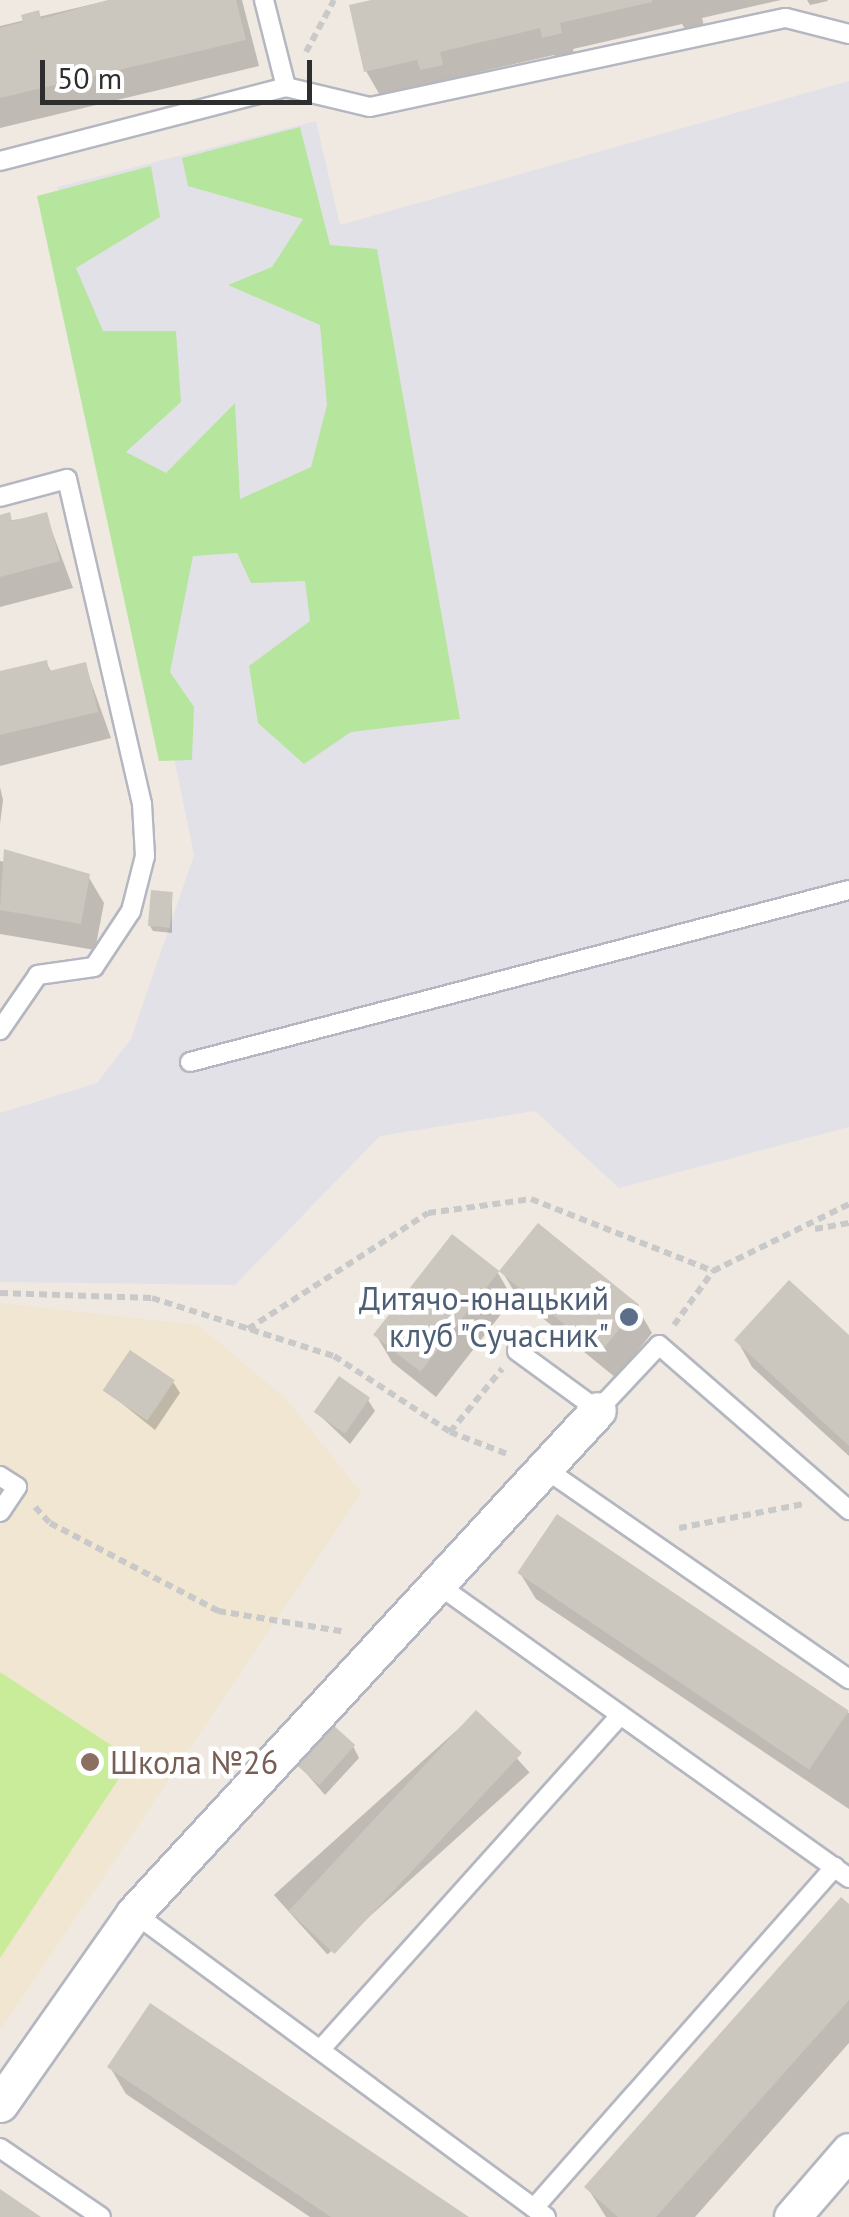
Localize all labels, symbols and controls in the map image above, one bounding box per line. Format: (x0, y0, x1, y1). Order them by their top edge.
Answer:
scale bar (45, 40, 318, 102)
text: 50 m (57, 58, 122, 97)
place label: Дитячо-юнацький клуб "Сучасник" (359, 1280, 609, 1355)
marker: Дитячо-юнацький клуб "Сучасник" (618, 1306, 640, 1328)
place label: Школа №26 (110, 1743, 278, 1781)
marker: Школа №26 (79, 1751, 101, 1773)

